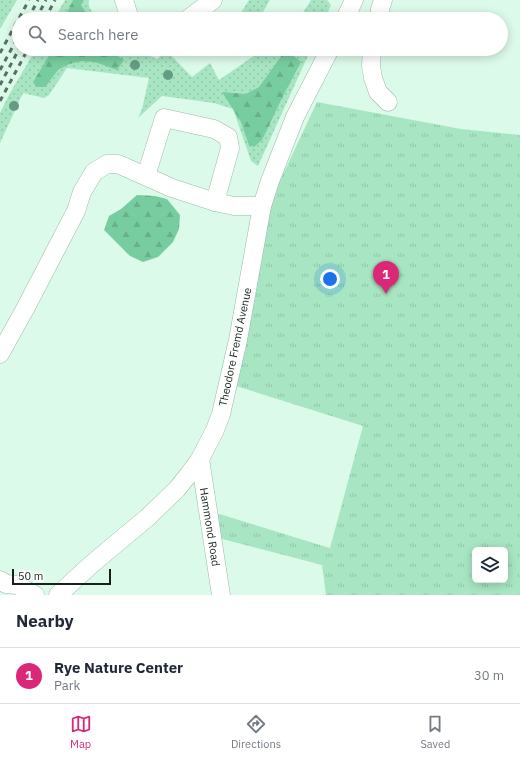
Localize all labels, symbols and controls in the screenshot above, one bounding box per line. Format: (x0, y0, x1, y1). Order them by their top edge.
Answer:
search box (12, 12, 508, 56)
icon: search (26, 23, 48, 45)
text: Search here (58, 25, 138, 44)
pin: 1 (373, 261, 399, 294)
your location (320, 269, 340, 289)
street label: Theodore Fremd Avenue (216, 286, 254, 408)
street label: Hammond Road (197, 487, 223, 567)
map controls (472, 547, 508, 583)
button: layers (472, 547, 508, 583)
scale bar (12, 567, 111, 586)
text: 50 m (18, 569, 43, 583)
text: Nearby (16, 610, 74, 632)
text: Rye Nature Center (54, 658, 183, 677)
text: 1 (25, 667, 33, 684)
text: 30 m (474, 667, 504, 684)
text: Park (54, 677, 80, 694)
tab: Map (70, 713, 92, 751)
tab: Directions (231, 713, 281, 751)
tab: Saved (420, 713, 450, 751)

